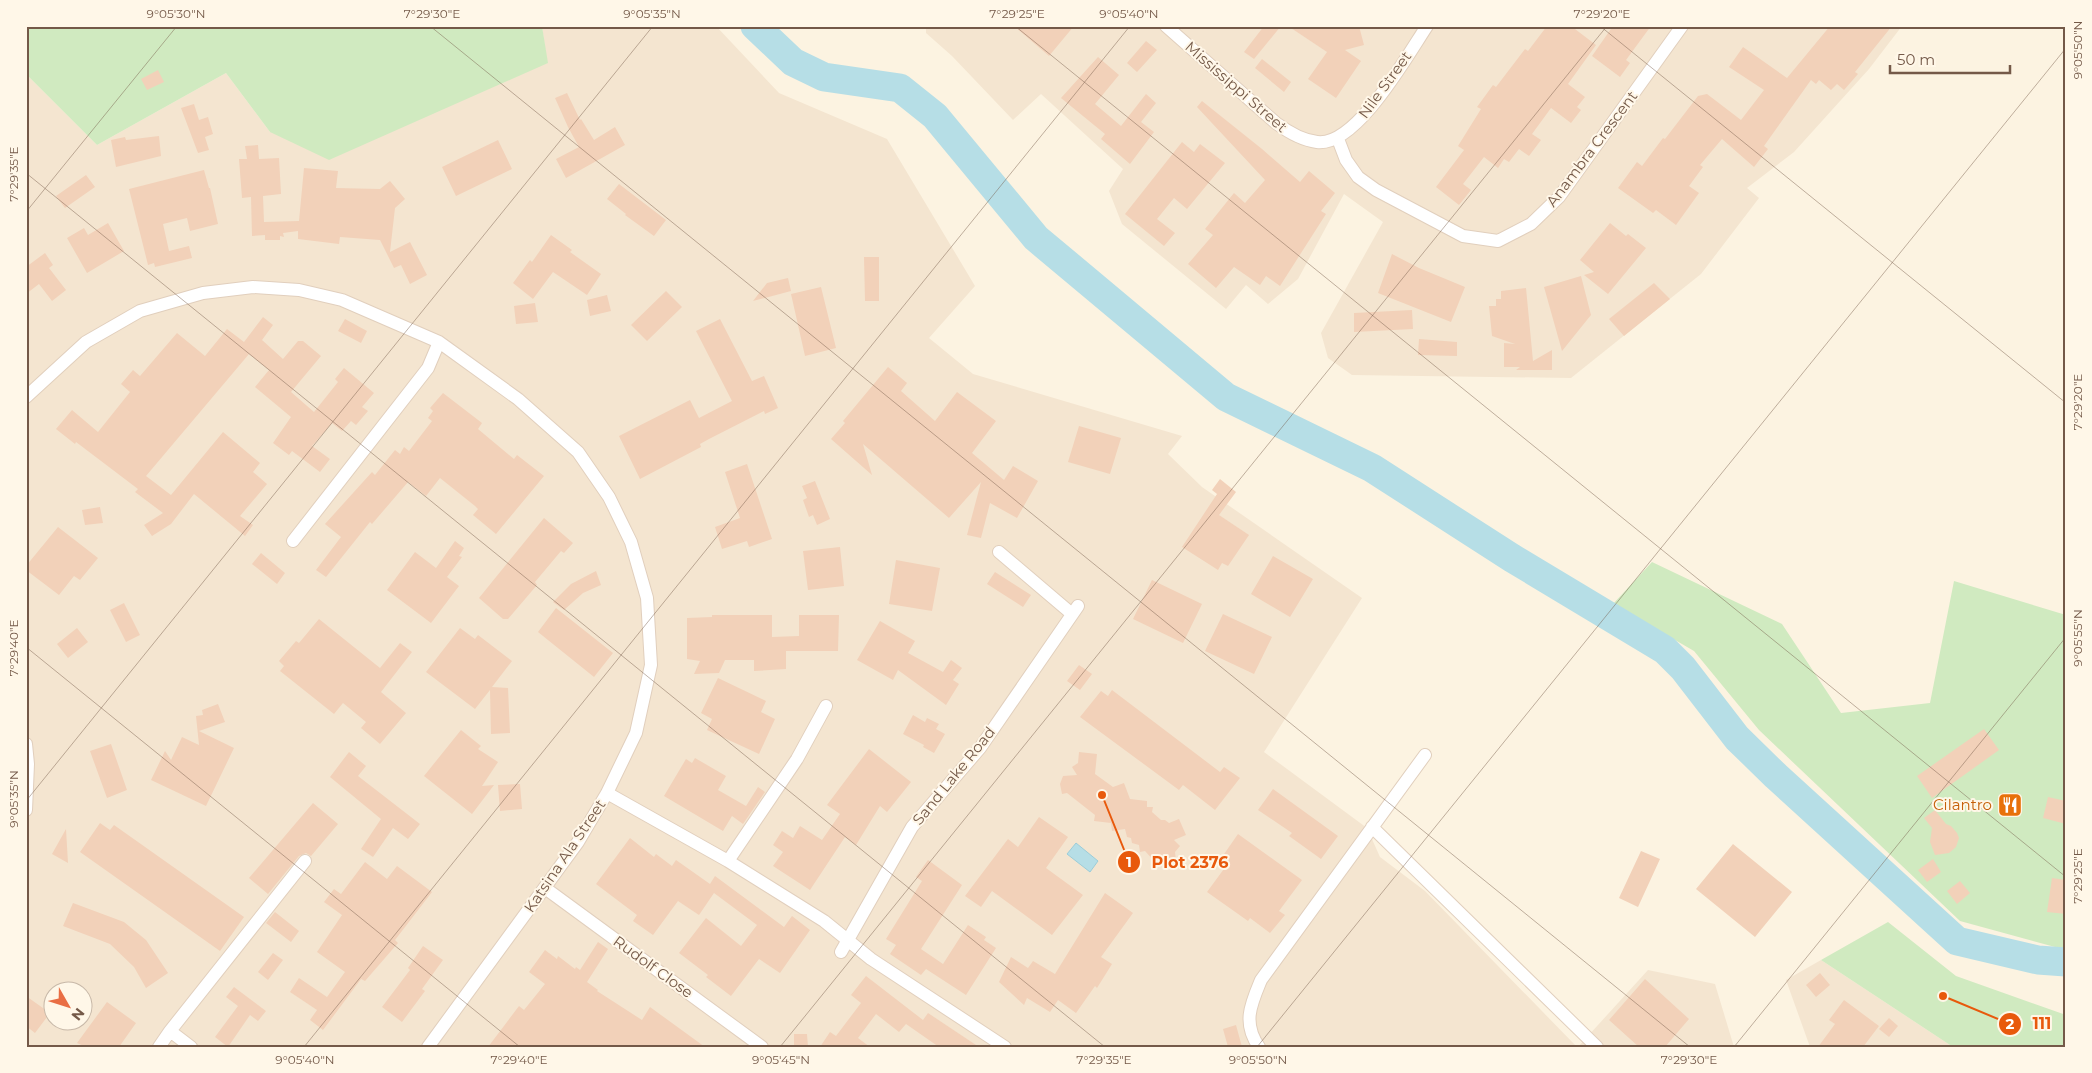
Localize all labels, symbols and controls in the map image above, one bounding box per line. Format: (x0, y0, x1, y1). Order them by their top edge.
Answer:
text: 9°05'30"N (147, 6, 205, 21)
text: 7°29'30"E (404, 6, 460, 21)
text: 9°05'35"N (623, 6, 681, 21)
text: 7°29'25"E (989, 6, 1045, 21)
text: 9°05'40"N (1099, 6, 1159, 21)
text: 7°29'20"E (1574, 6, 1630, 21)
text: 9°05'50"N (2070, 21, 2085, 79)
street label: Mississippi Street (1181, 37, 1291, 136)
scale bar (1890, 42, 2010, 74)
street label: Nile Street (1354, 47, 1415, 122)
text: 50 m (1897, 50, 1935, 69)
street label: Anambra Crescent (1542, 87, 1641, 211)
text: 7°29'35"E (6, 146, 21, 202)
text: 7°29'20"E (2070, 374, 2085, 430)
text: 9°05'55"N (2070, 609, 2085, 667)
text: 7°29'40"E (6, 619, 21, 677)
street label: Sand Lake Road (908, 723, 999, 829)
text: 9°05'35"N (6, 770, 21, 828)
restaurant icon: Cilantro (1997, 792, 2023, 818)
street label: Katsina Ala Street (520, 795, 610, 916)
place label: Cilantro (1933, 795, 1992, 814)
callout: Plot 2376 (1116, 847, 1238, 878)
text: 7°29'25"E (2070, 848, 2085, 904)
text: 1 (1126, 852, 1132, 871)
text: Plot 2376 (1151, 853, 1229, 872)
street label: Rudolf Close (610, 931, 697, 1002)
north arrow (42, 980, 92, 1030)
text: N (68, 1004, 89, 1024)
callout: 111 (1997, 1008, 2061, 1039)
text: 2 (2006, 1014, 2015, 1033)
text: 111 (2033, 1014, 2051, 1033)
text: 9°05'40"N (275, 1052, 335, 1067)
text: 7°29'40"E (490, 1052, 548, 1067)
text: 9°05'45"N (752, 1052, 810, 1067)
text: 7°29'35"E (1076, 1052, 1132, 1067)
text: 9°05'50"N (1229, 1052, 1287, 1067)
text: 7°29'30"E (1661, 1052, 1717, 1067)

